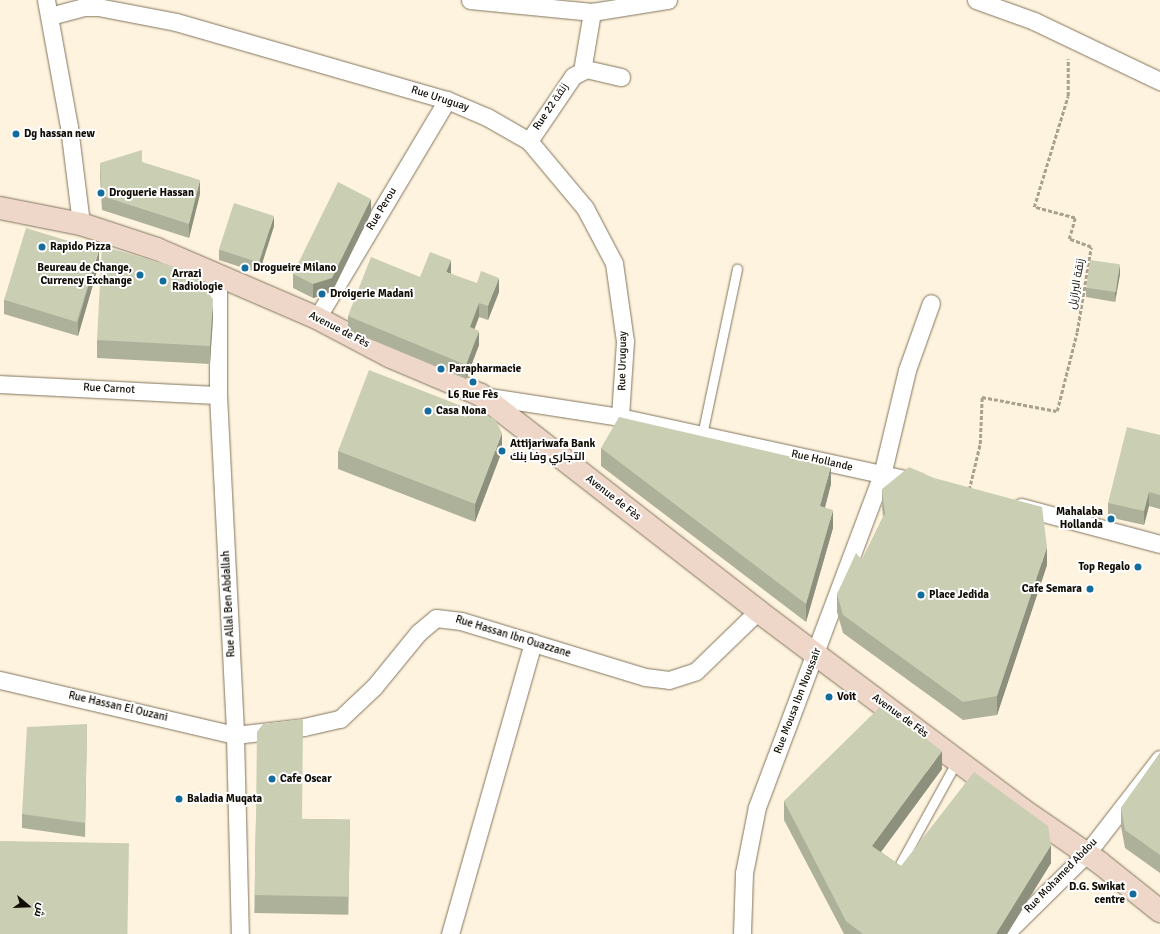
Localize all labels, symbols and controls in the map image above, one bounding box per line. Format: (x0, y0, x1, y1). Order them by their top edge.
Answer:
street label: Rue 22 زنقة (530, 81, 572, 133)
street label: Rue Uruguay (409, 83, 471, 115)
place label: Dg hassan new (24, 127, 95, 141)
marker: Dg hassan new (11, 129, 21, 139)
street label: Rue Perou (364, 185, 400, 233)
place label: Droguerie Hassan (109, 186, 194, 200)
marker: Droguerie Hassan (96, 188, 106, 198)
place label: Rapido Pizza (50, 240, 111, 254)
marker: Rapido Pizza (37, 242, 47, 252)
street label: زنقة البرازيل (1066, 257, 1088, 311)
place label: Drogueire Milano (253, 261, 336, 275)
place label: Beureau de Change, Currency Exchange (37, 262, 132, 288)
marker: Drogueire Milano (240, 263, 250, 273)
place label: Arrazi Radiologie (172, 268, 223, 294)
marker: Beureau de Change, Currency Exchange (135, 270, 145, 280)
marker: Arrazi Radiologie (157, 275, 169, 287)
place label: Droigerie Madani (330, 287, 413, 301)
marker: Droigerie Madani (317, 289, 327, 299)
street label: Avenue de Fès (306, 309, 372, 351)
street label: Rue Uruguay (616, 331, 630, 391)
place label: Parapharmacie (449, 362, 521, 376)
marker: Parapharmacie (436, 364, 446, 374)
marker: L6 Rue Fès (468, 377, 478, 387)
street label: Rue Carnot (83, 381, 135, 397)
place label: L6 Rue Fès (448, 388, 498, 402)
place label: Casa Nona (436, 404, 486, 418)
marker: Casa Nona (423, 406, 433, 416)
place label: Attijariwafa Bank التجاري وفا بنك (510, 438, 595, 464)
marker: Attijariwafa Bank التجاري وفا بنك (497, 446, 507, 456)
street label: Rue Hollande (790, 448, 854, 474)
street label: Avenue de Fès (583, 472, 643, 524)
place label: Mahalaba Hollanda (1056, 506, 1103, 532)
marker: Mahalaba Hollanda (1106, 514, 1116, 524)
street label: Rue Allal Ben Abdallah (220, 550, 238, 658)
place label: Top Regalo (1079, 560, 1130, 574)
marker: Top Regalo (1133, 562, 1143, 572)
place label: Cafe Semara (1022, 582, 1082, 596)
marker: Cafe Semara (1085, 584, 1095, 594)
place label: Place Jedida (929, 588, 989, 602)
marker: Place Jedida (916, 590, 926, 600)
street label: Rue Hassan Ibn Ouazzane (454, 613, 572, 661)
street label: Rue Mousa Ibn Noussair (772, 646, 824, 756)
street label: Rue Hassan El Ouzani (67, 689, 169, 725)
place label: Voit (837, 690, 856, 704)
street label: Avenue de Fès (869, 691, 931, 741)
marker: Voit (824, 692, 834, 702)
place label: Cafe Oscar (280, 772, 332, 786)
marker: Cafe Oscar (267, 774, 277, 784)
place label: Baladia Muqata (187, 792, 262, 806)
marker: Baladia Muqata (174, 794, 184, 804)
street label: Rue Mohamed Abdou (1022, 836, 1100, 916)
place label: D.G. Swikat centre (1069, 881, 1125, 907)
north arrow (8, 886, 48, 926)
marker: D.G. Swikat centre (1128, 889, 1138, 899)
text: ش (31, 901, 48, 919)

